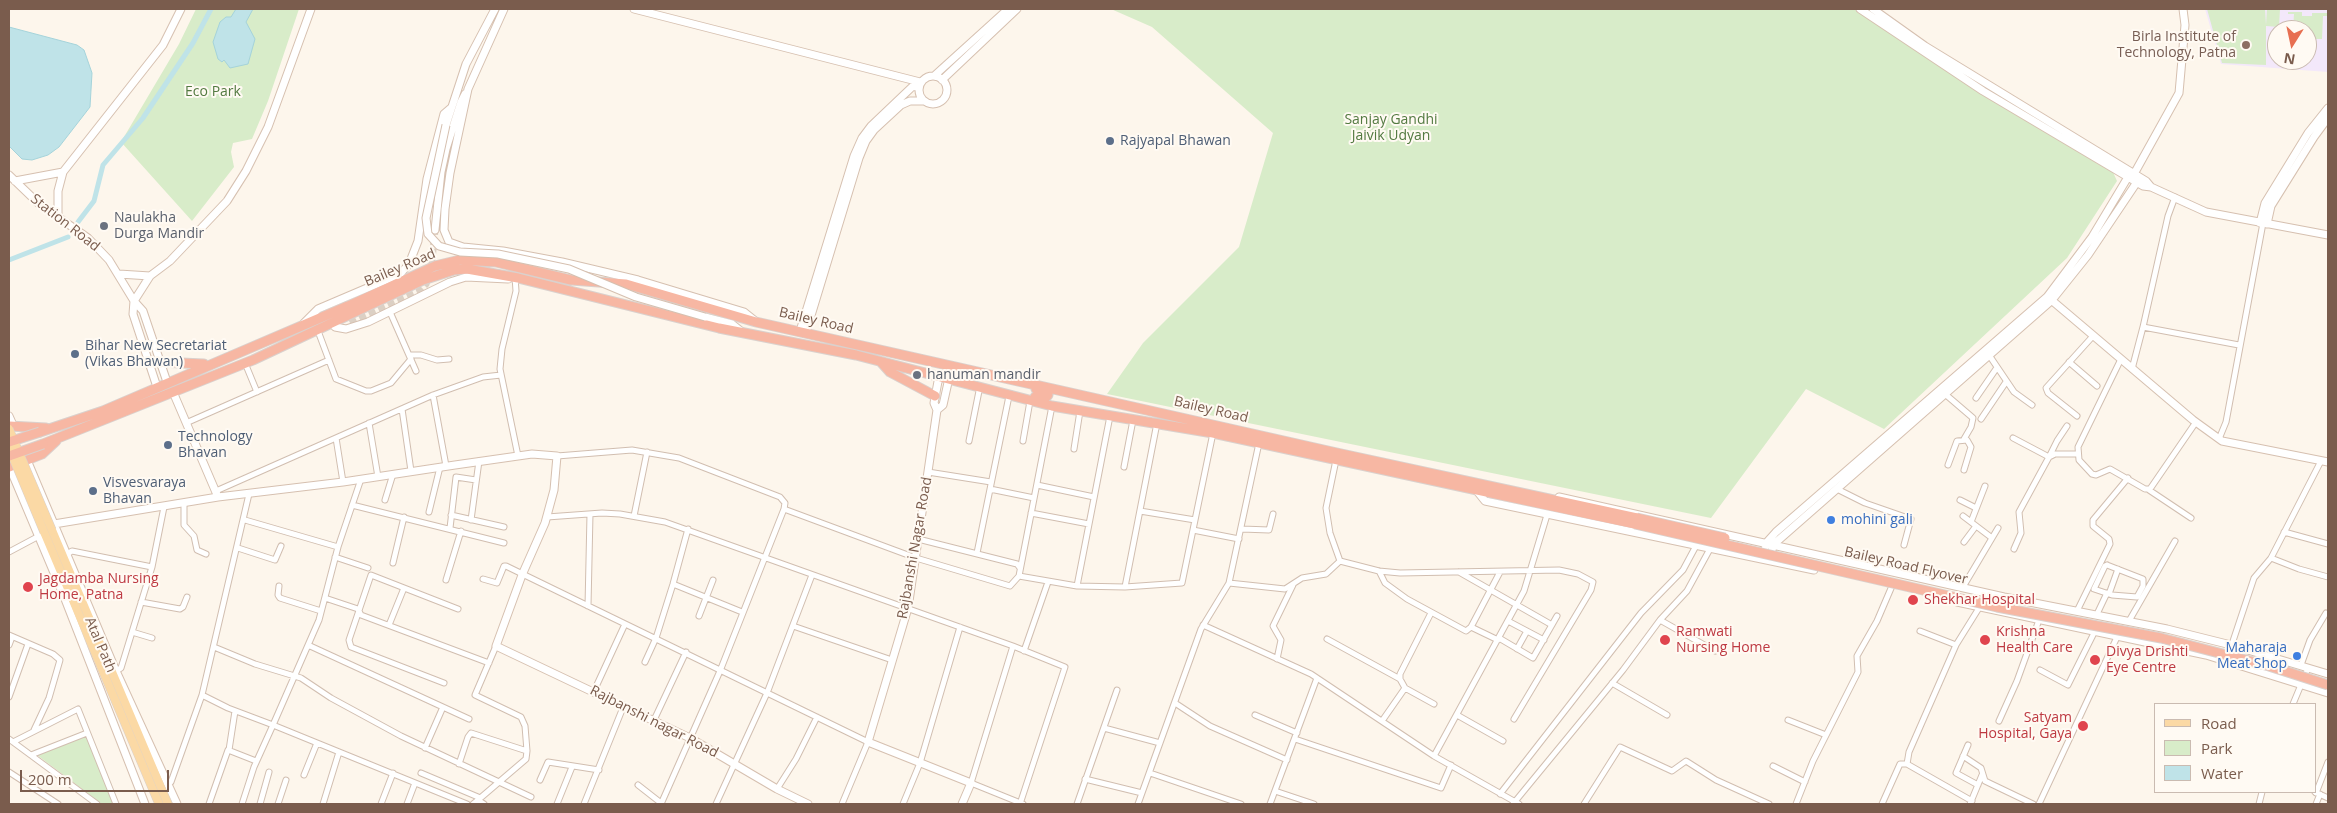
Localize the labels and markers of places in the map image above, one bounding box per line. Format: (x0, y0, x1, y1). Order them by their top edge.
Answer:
place label: Birla Institute of Technology, Patna (2117, 29, 2236, 62)
marker: Birla Institute of Technology, Patna (2240, 39, 2252, 51)
place label: Rajyapal Bhawan (1120, 133, 1231, 149)
marker: Rajyapal Bhawan (1104, 135, 1116, 147)
place label: Naulakha Durga Mandir (114, 210, 204, 242)
marker: Naulakha Durga Mandir (98, 220, 110, 232)
place label: Bihar New Secretariat (Vikas Bhawan) (85, 338, 227, 371)
marker: Bihar New Secretariat (Vikas Bhawan) (69, 348, 81, 360)
place label: hanuman mandir (927, 367, 1041, 383)
marker: hanuman mandir (911, 369, 923, 381)
place label: Technology Bhavan (178, 429, 252, 462)
marker: Technology Bhavan (162, 439, 174, 451)
place label: Visvesvaraya Bhavan (103, 475, 186, 508)
marker: Visvesvaraya Bhavan (87, 485, 99, 497)
place label: mohini gali (1841, 512, 1913, 528)
marker: mohini gali (1825, 514, 1837, 526)
place label: Jagdamba Nursing Home, Patna (39, 571, 159, 604)
marker: Jagdamba Nursing Home, Patna (21, 580, 35, 594)
place label: Shekhar Hospital (1924, 592, 2035, 608)
marker: Shekhar Hospital (1906, 593, 1920, 607)
place label: Ramwati Nursing Home (1676, 624, 1770, 656)
place label: Krishna Health Care (1996, 624, 2073, 656)
marker: Ramwati Nursing Home (1658, 633, 1672, 647)
marker: Krishna Health Care (1978, 633, 1992, 647)
place label: Maharaja Meat Shop (2217, 640, 2287, 672)
place label: Divya Drishti Eye Centre (2106, 644, 2188, 676)
marker: Maharaja Meat Shop (2291, 650, 2303, 662)
marker: Divya Drishti Eye Centre (2088, 653, 2102, 667)
place label: Satyam Hospital, Gaya (1978, 710, 2072, 742)
marker: Satyam Hospital, Gaya (2076, 719, 2090, 733)

